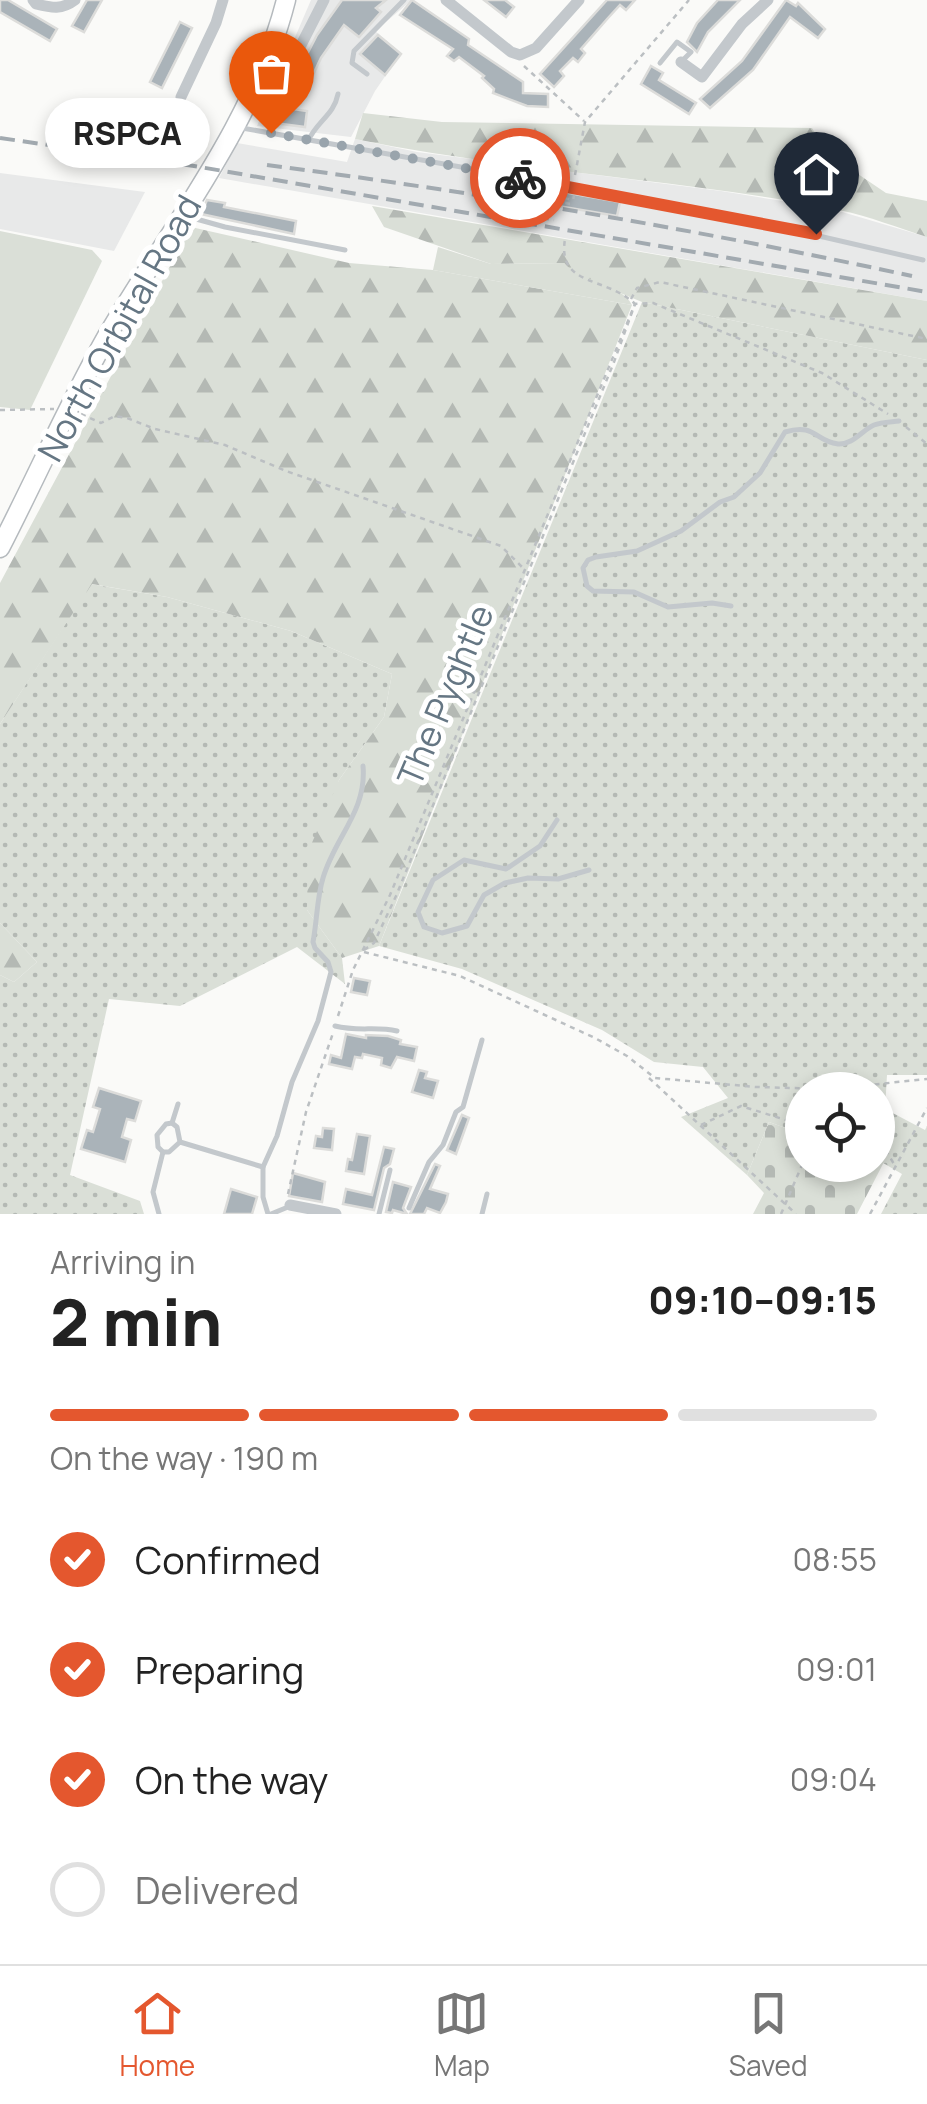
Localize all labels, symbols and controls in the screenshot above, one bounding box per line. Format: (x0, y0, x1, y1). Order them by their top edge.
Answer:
pin (229, 31, 314, 134)
icon: bag (244, 46, 299, 101)
callout: RSPCA (46, 98, 211, 168)
text: RSPCA (73, 111, 182, 155)
courier (470, 128, 570, 228)
pin (774, 132, 859, 235)
icon: home (789, 147, 844, 202)
icon: bike (493, 151, 548, 206)
street label: North Orbital Road (26, 186, 212, 470)
street label: The Pyghtle (385, 597, 505, 793)
map controls (785, 1072, 895, 1182)
button: locate (785, 1072, 895, 1182)
text: Arriving in (50, 1240, 195, 1284)
text: 09:10–09:15 (648, 1273, 877, 1325)
text: 2 min (50, 1277, 222, 1366)
text: On the way · 190 m (50, 1436, 318, 1480)
icon: check (50, 1532, 105, 1587)
text: Confirmed (135, 1533, 321, 1585)
text: 08:55 (792, 1537, 877, 1581)
icon: check (50, 1642, 105, 1697)
text: Preparing (135, 1643, 304, 1695)
text: 09:01 (796, 1647, 877, 1691)
icon: check (50, 1752, 105, 1807)
text: On the way (135, 1753, 328, 1805)
text: 09:04 (790, 1757, 877, 1801)
text: Delivered (135, 1863, 299, 1915)
tab: Home (119, 1986, 195, 2084)
tab: Map (434, 1986, 490, 2084)
tab: Saved (729, 1986, 808, 2084)

